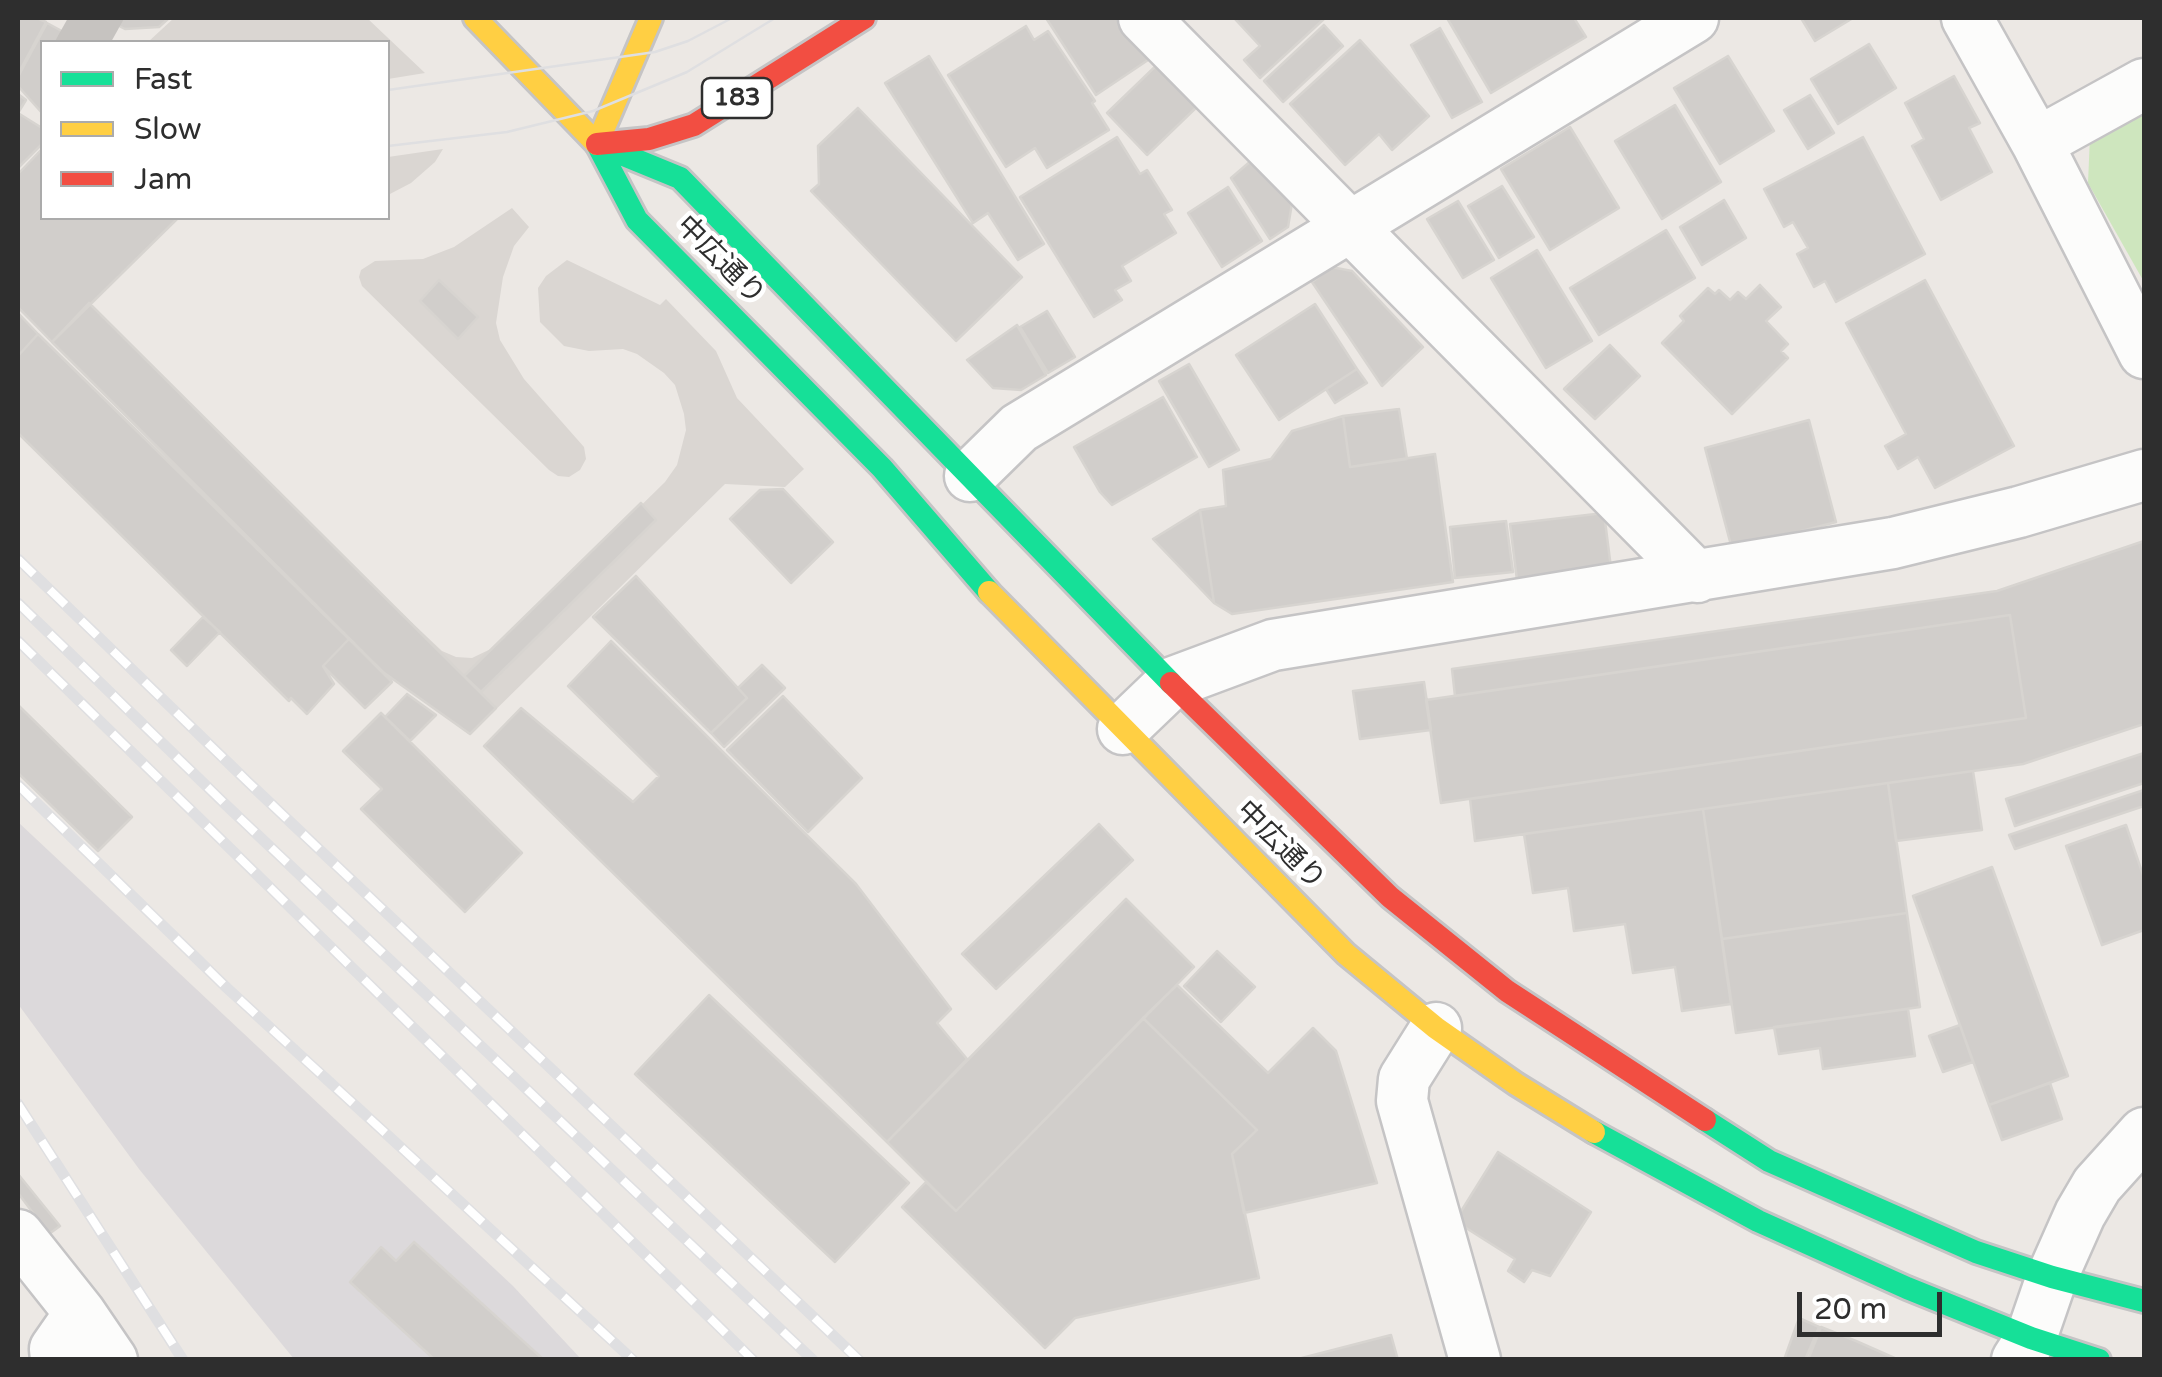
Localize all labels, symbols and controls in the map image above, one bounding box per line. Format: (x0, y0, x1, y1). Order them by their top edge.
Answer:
legend (40, 40, 390, 220)
text: Fast (134, 61, 193, 98)
road number: 183 (702, 78, 772, 118)
text: Slow (134, 111, 202, 148)
text: Jam (134, 161, 192, 198)
street label: 中広通り (669, 210, 771, 312)
street label: 中広通り (1229, 795, 1331, 897)
scale bar (1802, 1272, 1947, 1334)
text: 20 m (1814, 1291, 1887, 1328)

